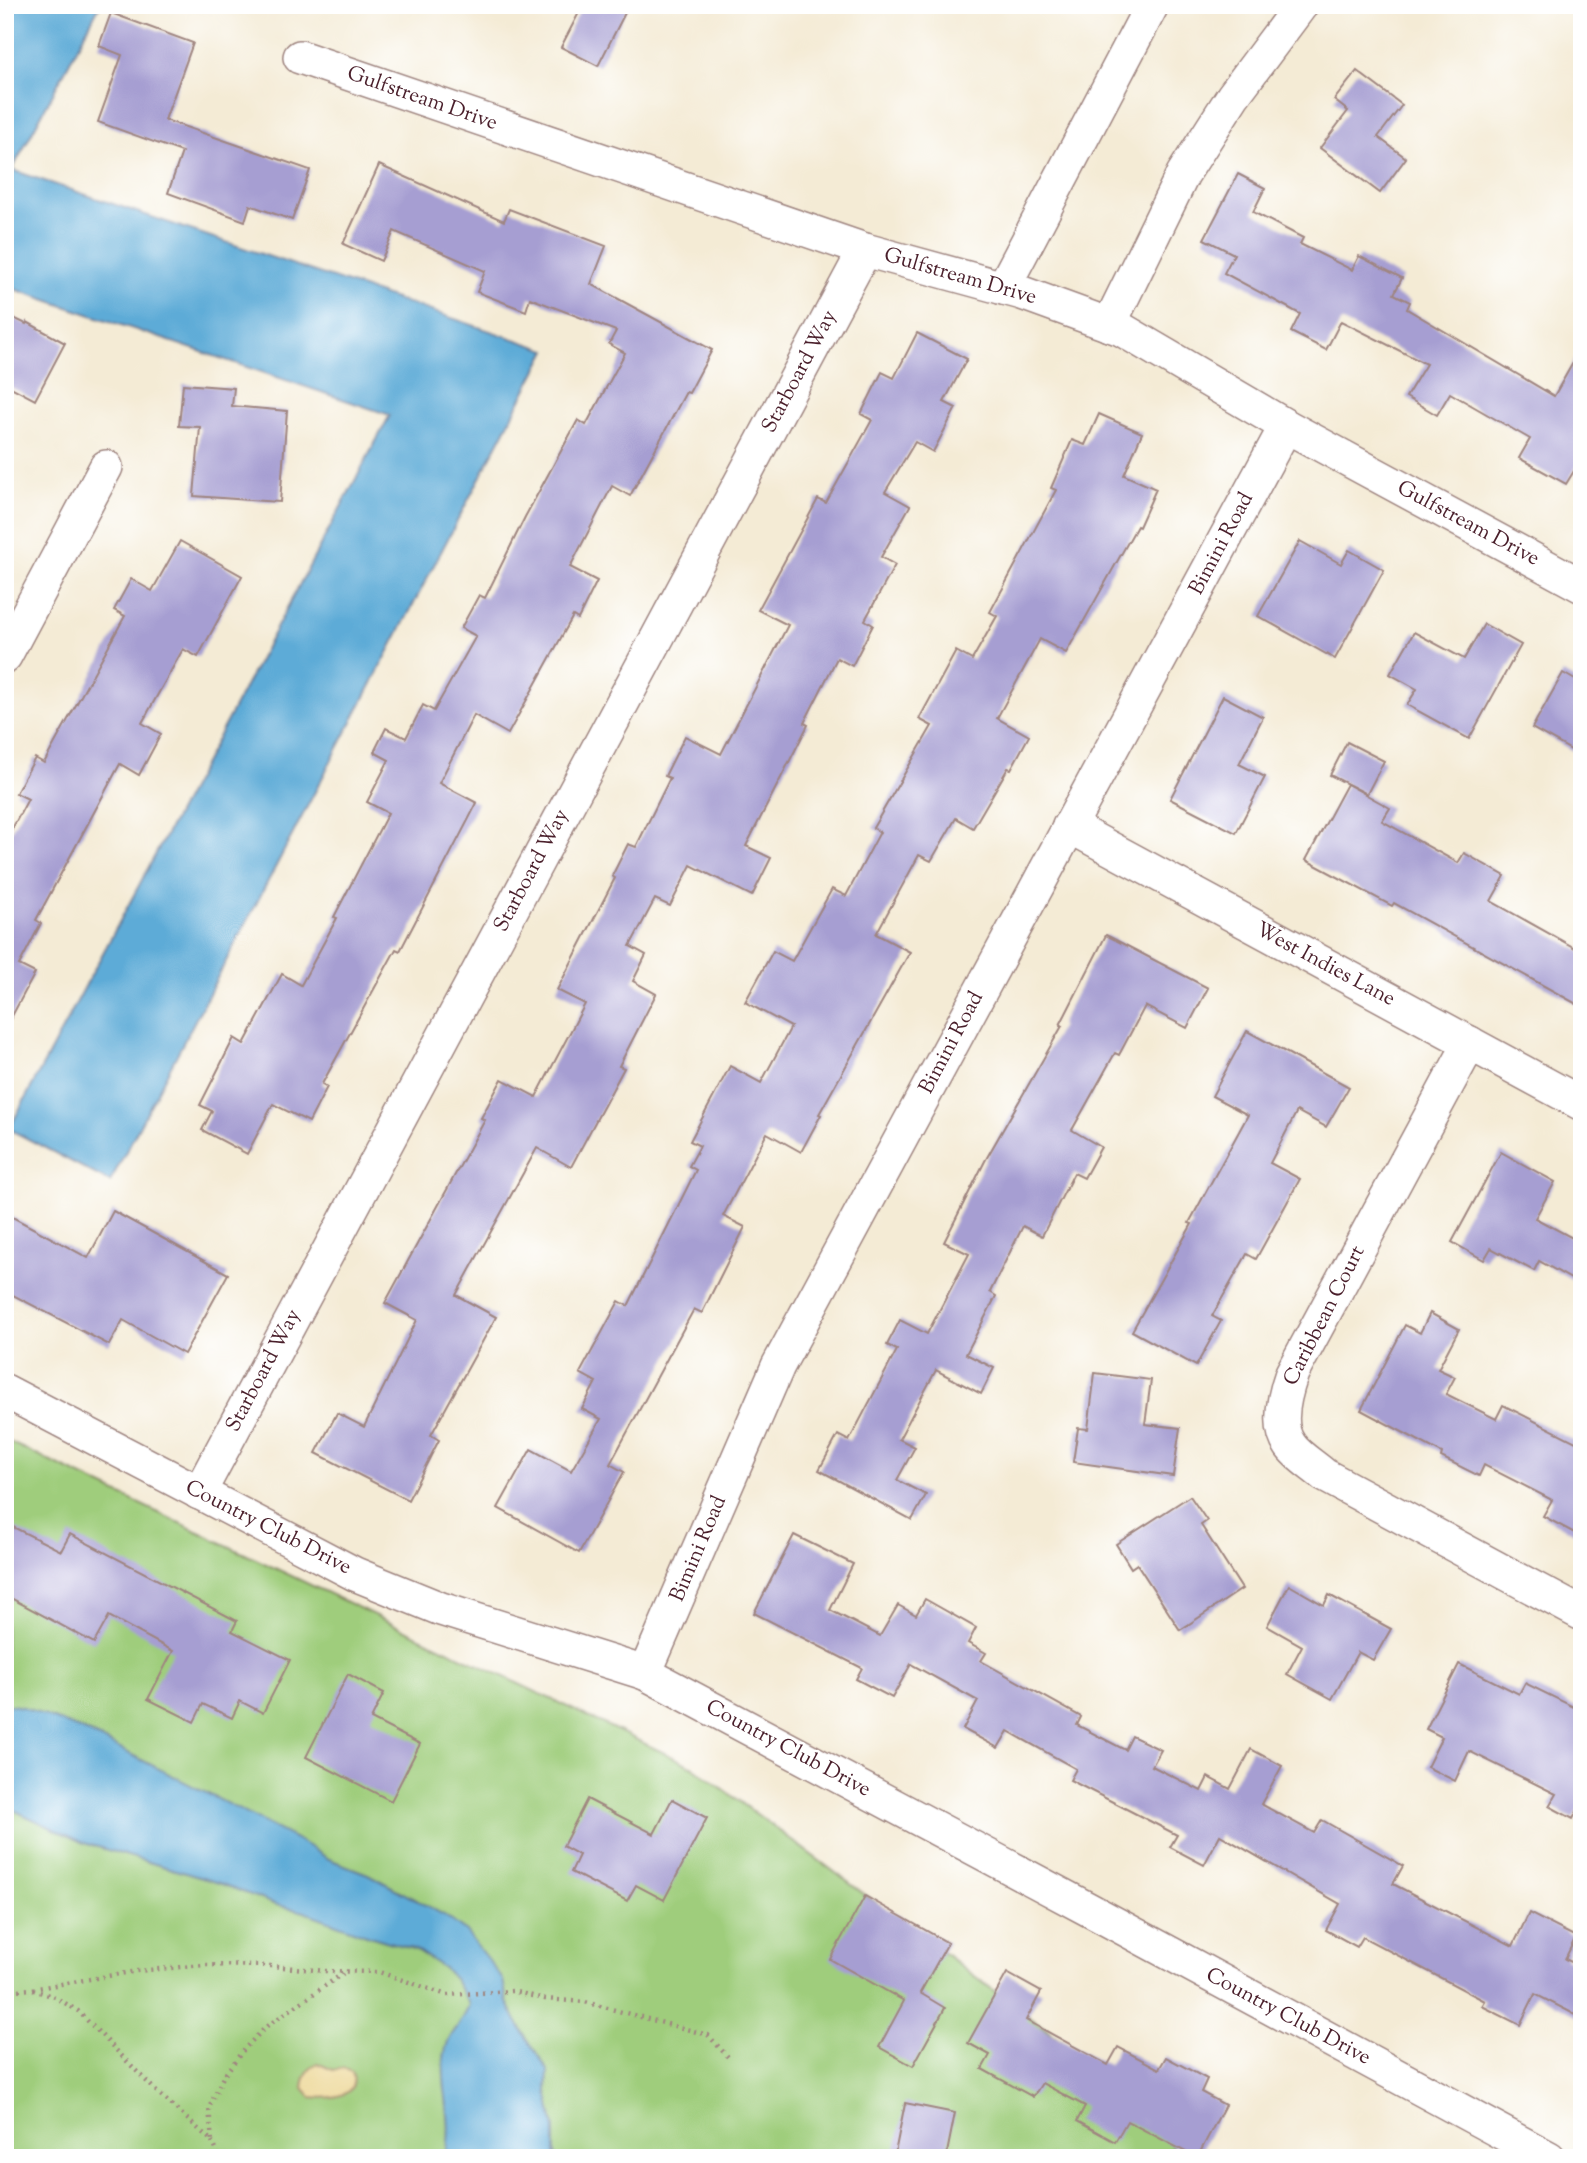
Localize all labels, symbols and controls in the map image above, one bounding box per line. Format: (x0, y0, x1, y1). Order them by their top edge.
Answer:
street label: Gulfstream Drive (343, 59, 501, 139)
street label: Gulfstream Drive (880, 241, 1040, 313)
street label: Starboard Way (755, 305, 845, 439)
street label: Gulfstream Drive (1391, 474, 1545, 574)
street label: Bimini Road (1182, 487, 1262, 601)
street label: Starboard Way (487, 804, 577, 938)
street label: West Indies Lane (1250, 915, 1400, 1015)
street label: Bimini Road (912, 986, 992, 1100)
street label: Caribbean Court (1277, 1241, 1373, 1391)
street label: Starboard Way (219, 1304, 309, 1438)
street label: Country Club Drive (180, 1473, 356, 1583)
street label: Bimini Road (663, 1491, 735, 1607)
street label: Country Club Drive (700, 1693, 876, 1805)
street label: Country Club Drive (1200, 1961, 1376, 2073)

